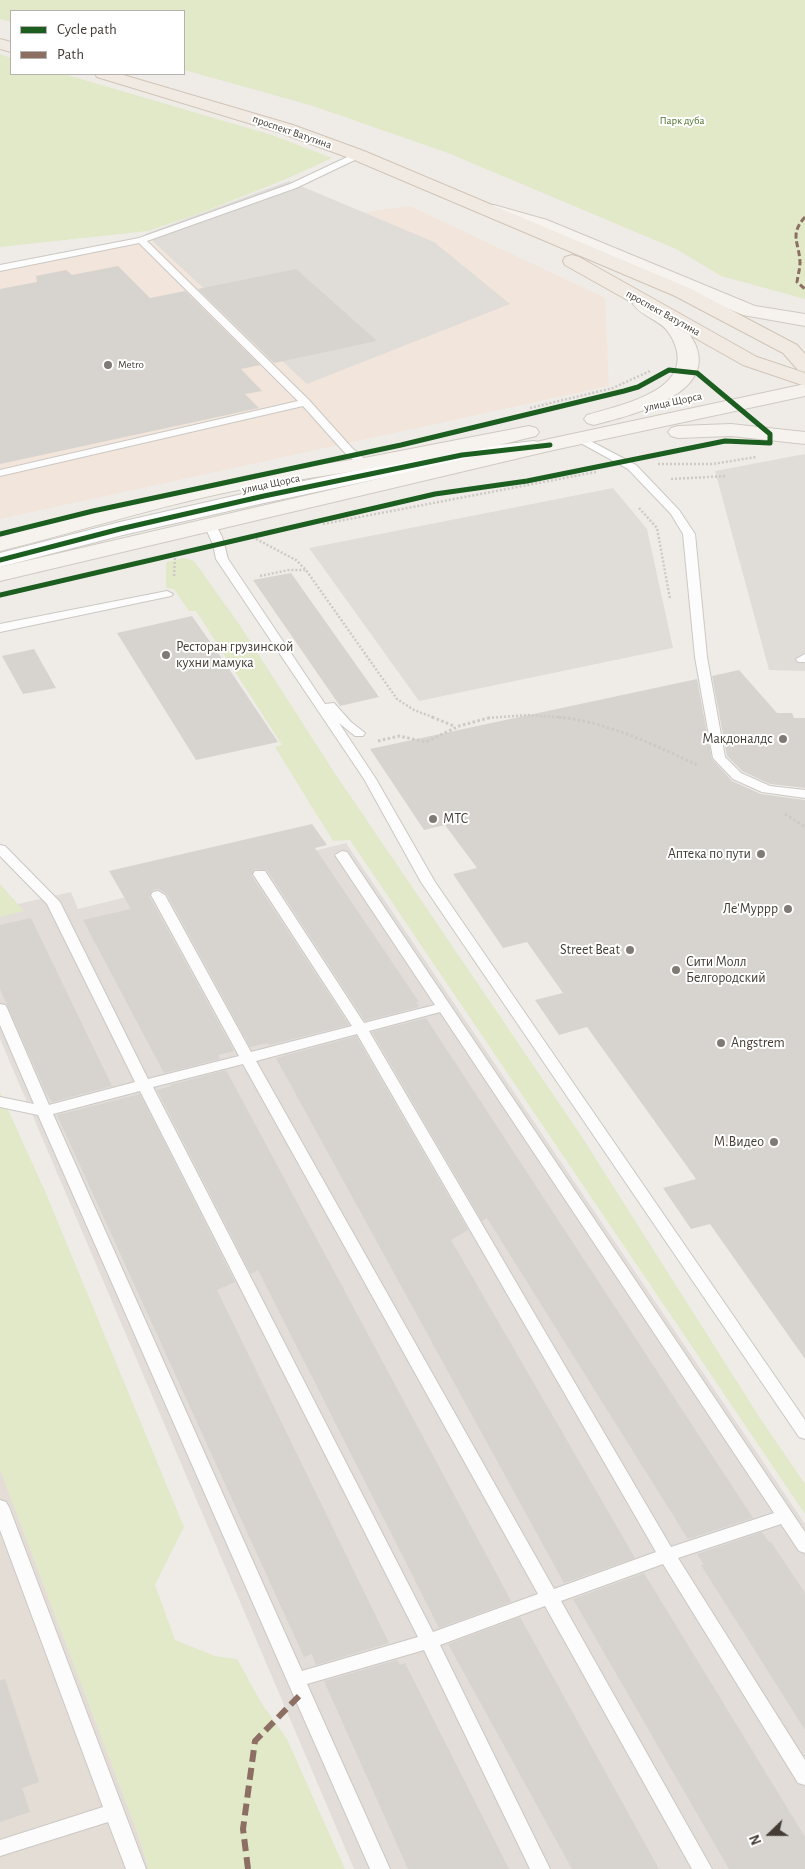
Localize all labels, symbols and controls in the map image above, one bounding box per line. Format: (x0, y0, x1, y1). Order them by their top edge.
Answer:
legend (10, 10, 185, 75)
text: Cycle path (57, 22, 117, 37)
text: Path (57, 47, 84, 62)
street label: проспект Ватутина (251, 112, 333, 152)
park label: Парк дуба (659, 114, 705, 128)
street label: проспект Ватутина (624, 287, 702, 339)
place label: Metro (118, 358, 144, 372)
marker: Metro (102, 359, 114, 371)
street label: улица Щорса (643, 389, 703, 415)
street label: улица Щорса (241, 471, 301, 497)
place label: Ресторан грузинской кухни мамука (176, 639, 294, 672)
marker: Ресторан грузинской кухни мамука (160, 649, 172, 661)
place label: Макдоналдс (702, 731, 773, 747)
marker: Макдоналдс (777, 733, 789, 745)
place label: МТС (443, 811, 468, 827)
marker: МТС (427, 813, 439, 825)
place label: Аптека по пути (668, 846, 751, 862)
marker: Аптека по пути (755, 848, 767, 860)
place label: Ле'Муррр (723, 901, 778, 917)
marker: Ле'Муррр (782, 903, 794, 915)
place label: Street Beat (560, 942, 620, 958)
marker: Street Beat (624, 944, 636, 956)
place label: Сити Молл Белгородский (686, 954, 766, 986)
marker: Сити Молл Белгородский (670, 964, 682, 976)
place label: Angstrem (731, 1035, 785, 1051)
marker: Angstrem (715, 1037, 727, 1049)
place label: М.Видео (714, 1134, 764, 1150)
marker: М.Видео (768, 1136, 780, 1148)
north arrow (745, 1809, 795, 1859)
text: N (748, 1832, 764, 1847)

